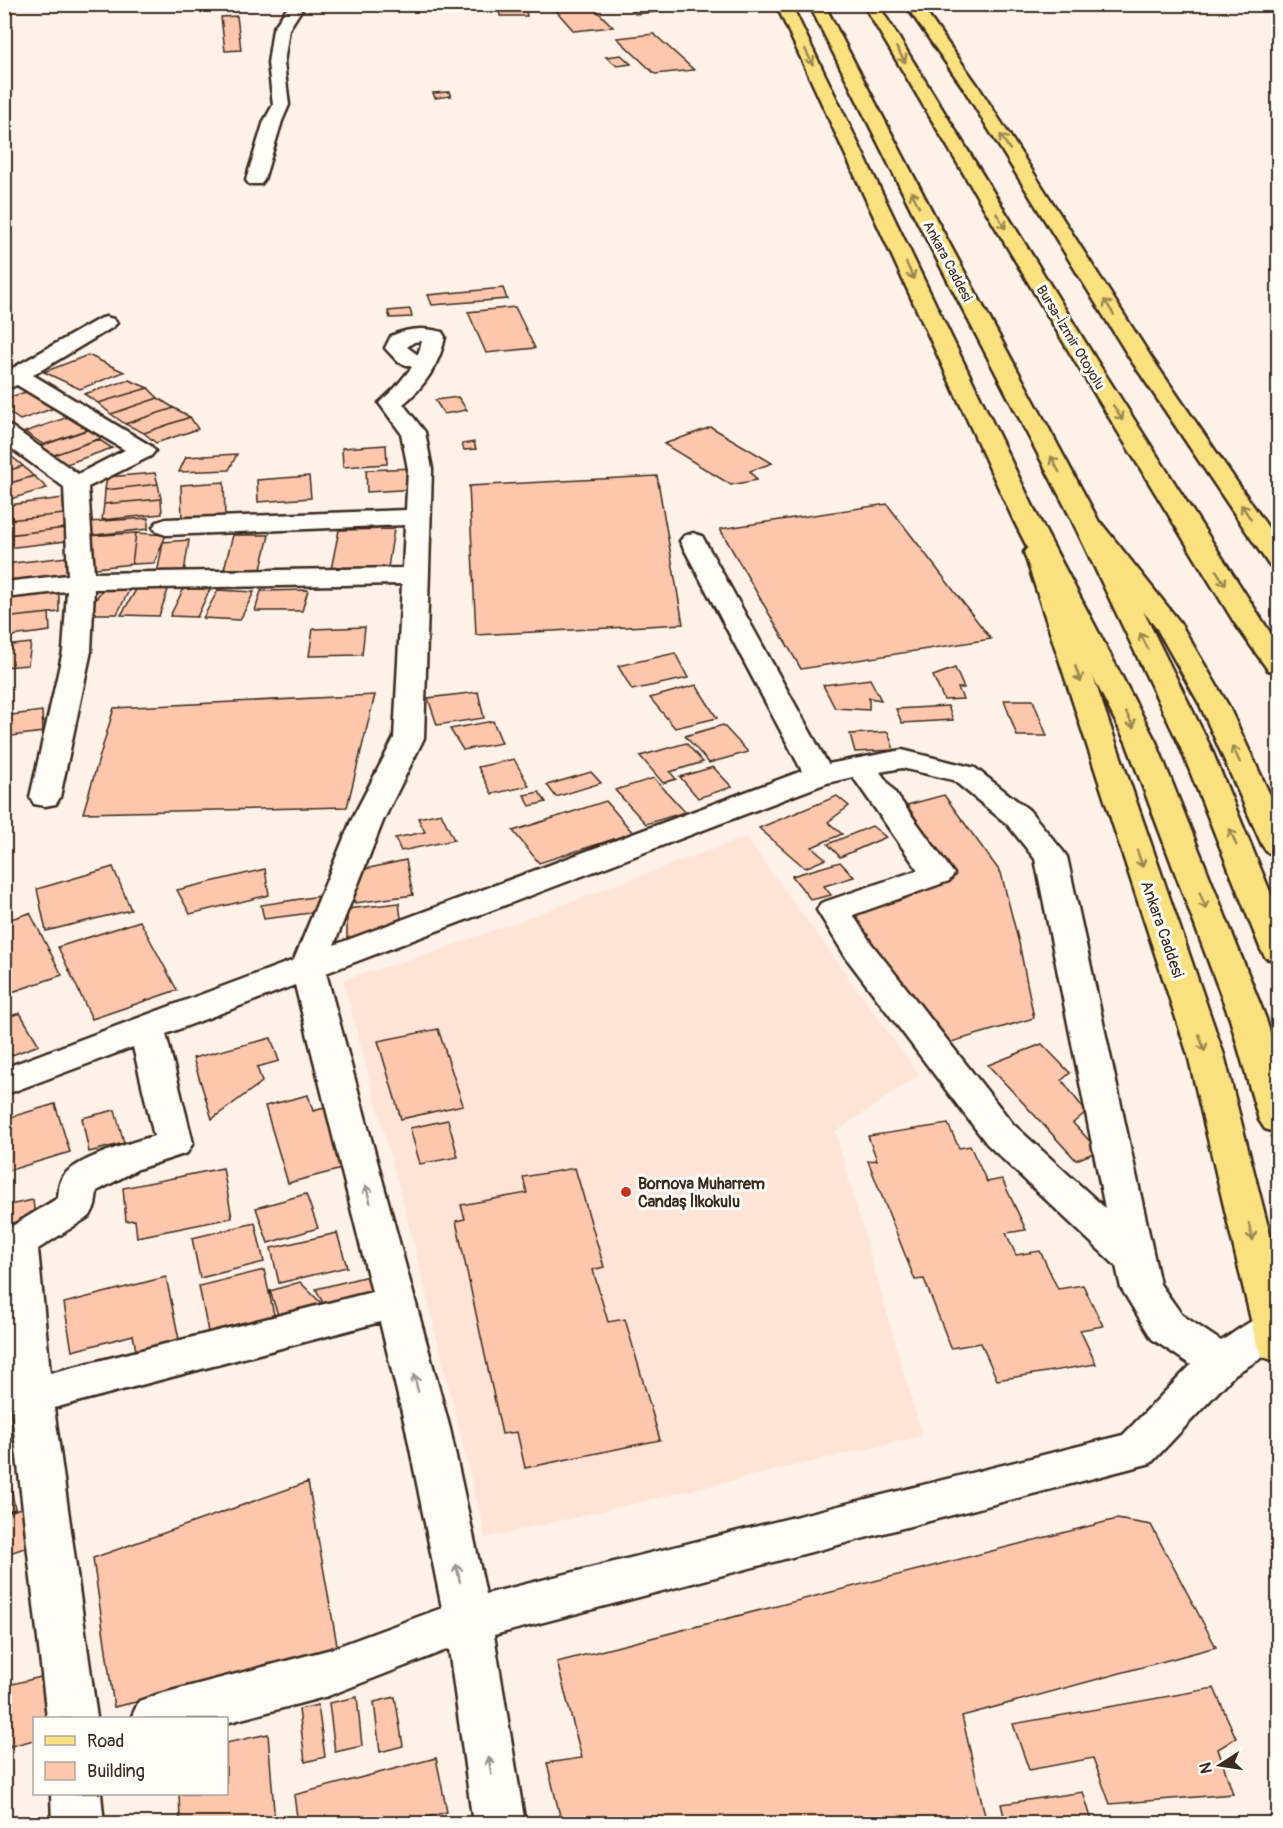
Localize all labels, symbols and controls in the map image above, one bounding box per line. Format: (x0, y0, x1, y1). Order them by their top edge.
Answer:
one-way arrow (895, 46, 907, 63)
one-way arrow (803, 48, 815, 66)
one-way arrow (999, 134, 1011, 151)
one-way arrow (909, 191, 921, 208)
one-way arrow (995, 213, 1008, 230)
street label: Ankara Caddesi (919, 218, 976, 305)
one-way arrow (905, 262, 917, 280)
street label: Bursa-İzmir Otoyolu (1033, 282, 1108, 393)
one-way arrow (1103, 299, 1115, 316)
one-way arrow (1111, 404, 1124, 421)
one-way arrow (1049, 456, 1061, 473)
one-way arrow (1239, 504, 1251, 521)
one-way arrow (1215, 569, 1227, 586)
one-way arrow (1137, 632, 1149, 650)
one-way arrow (1073, 664, 1084, 683)
one-way arrow (1124, 711, 1136, 729)
one-way arrow (1230, 746, 1242, 764)
one-way arrow (1227, 829, 1238, 847)
one-way arrow (1135, 849, 1146, 868)
street label: Ankara Caddesi (1136, 878, 1188, 981)
one-way arrow (1198, 891, 1209, 909)
one-way arrow (1197, 1034, 1208, 1052)
place label: Bornova Muharrem Candaş İlkokulu (638, 1174, 765, 1212)
one-way arrow (362, 1185, 373, 1204)
marker: Bornova Muharrem Candaş İlkokulu (619, 1185, 633, 1199)
one-way arrow (1245, 1222, 1257, 1241)
one-way arrow (410, 1374, 422, 1393)
one-way arrow (452, 1564, 464, 1583)
legend (33, 1717, 228, 1795)
text: Road (87, 1730, 124, 1753)
north arrow (1190, 1735, 1250, 1795)
one-way arrow (485, 1756, 496, 1776)
text: Building (87, 1760, 145, 1783)
text: N (1195, 1760, 1217, 1775)

